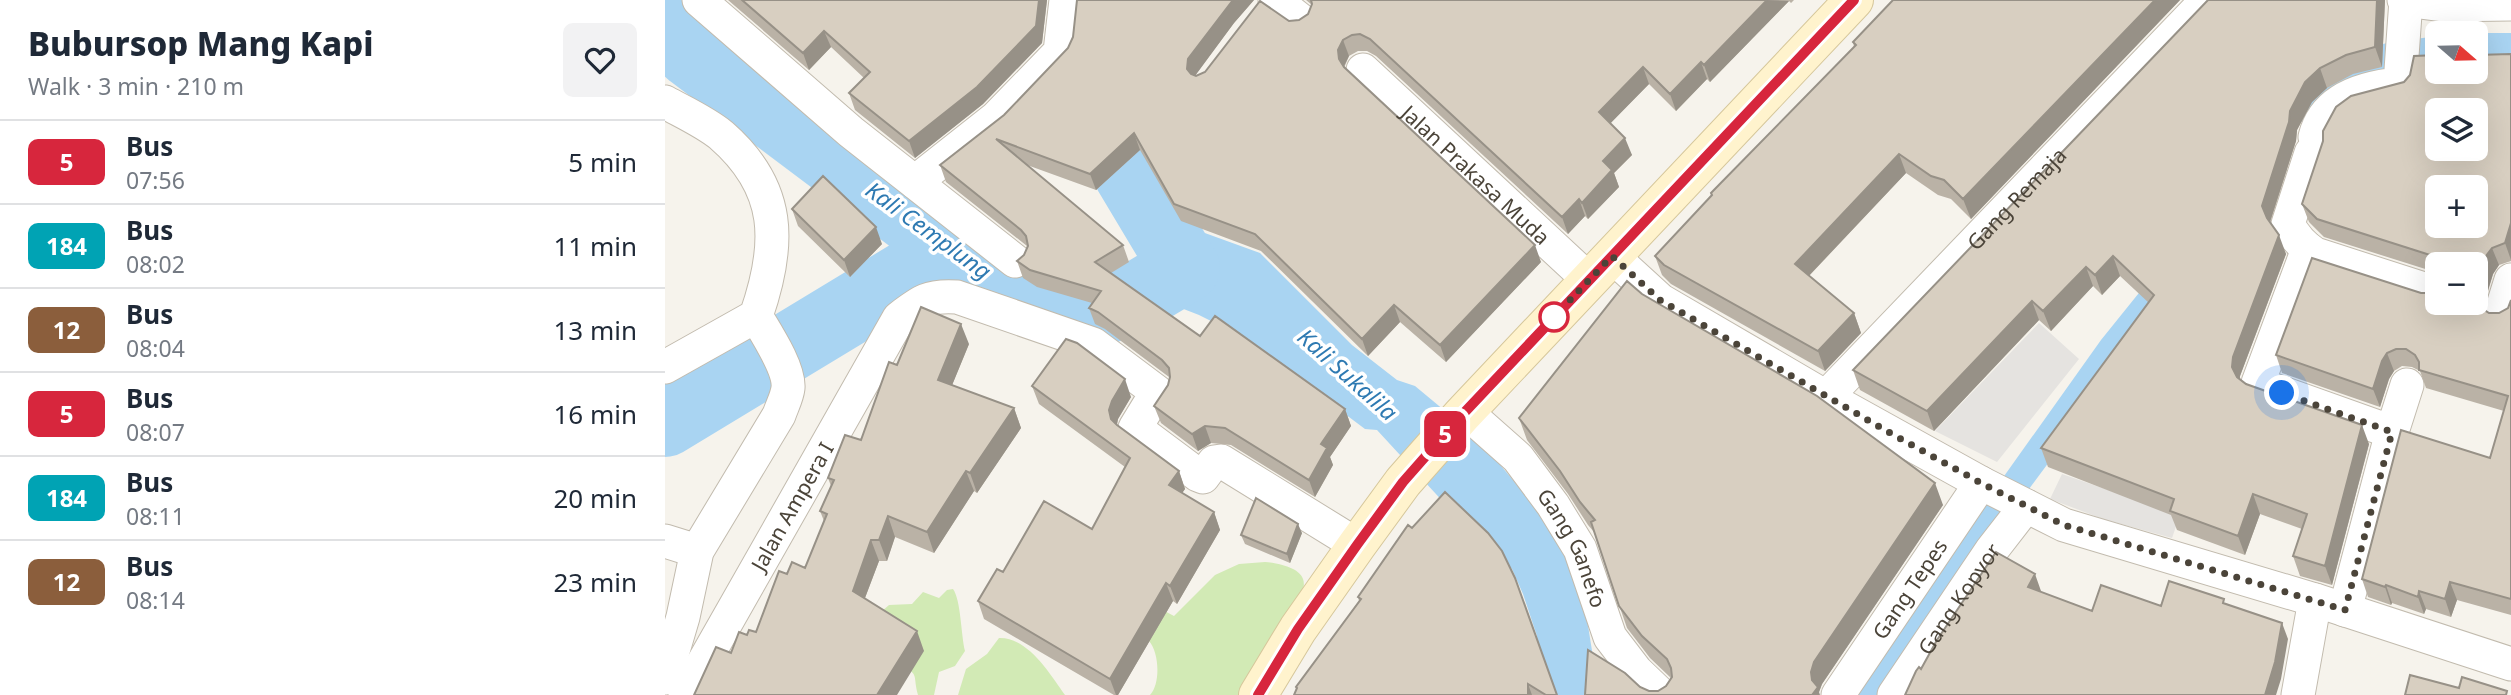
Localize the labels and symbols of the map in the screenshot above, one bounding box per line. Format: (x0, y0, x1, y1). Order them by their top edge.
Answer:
north arrow (2425, 21, 2489, 84)
street label: Jalan Prakasa Muda (1394, 98, 1556, 251)
street label: Gang Remaja (1961, 141, 2072, 256)
water label: Kali Cemplung (860, 174, 998, 286)
unlabelled marker (1539, 302, 1569, 332)
water label: Kali Sukalila (1291, 321, 1405, 427)
your location (2264, 375, 2299, 410)
line badge: 5 (1422, 411, 1468, 457)
street label: Jalan Ampera I (744, 437, 840, 577)
street label: Gang Ganefo (1531, 483, 1613, 611)
street label: Gang Tepes (1866, 533, 1953, 645)
street label: Gang Kopyor (1911, 537, 2006, 660)

